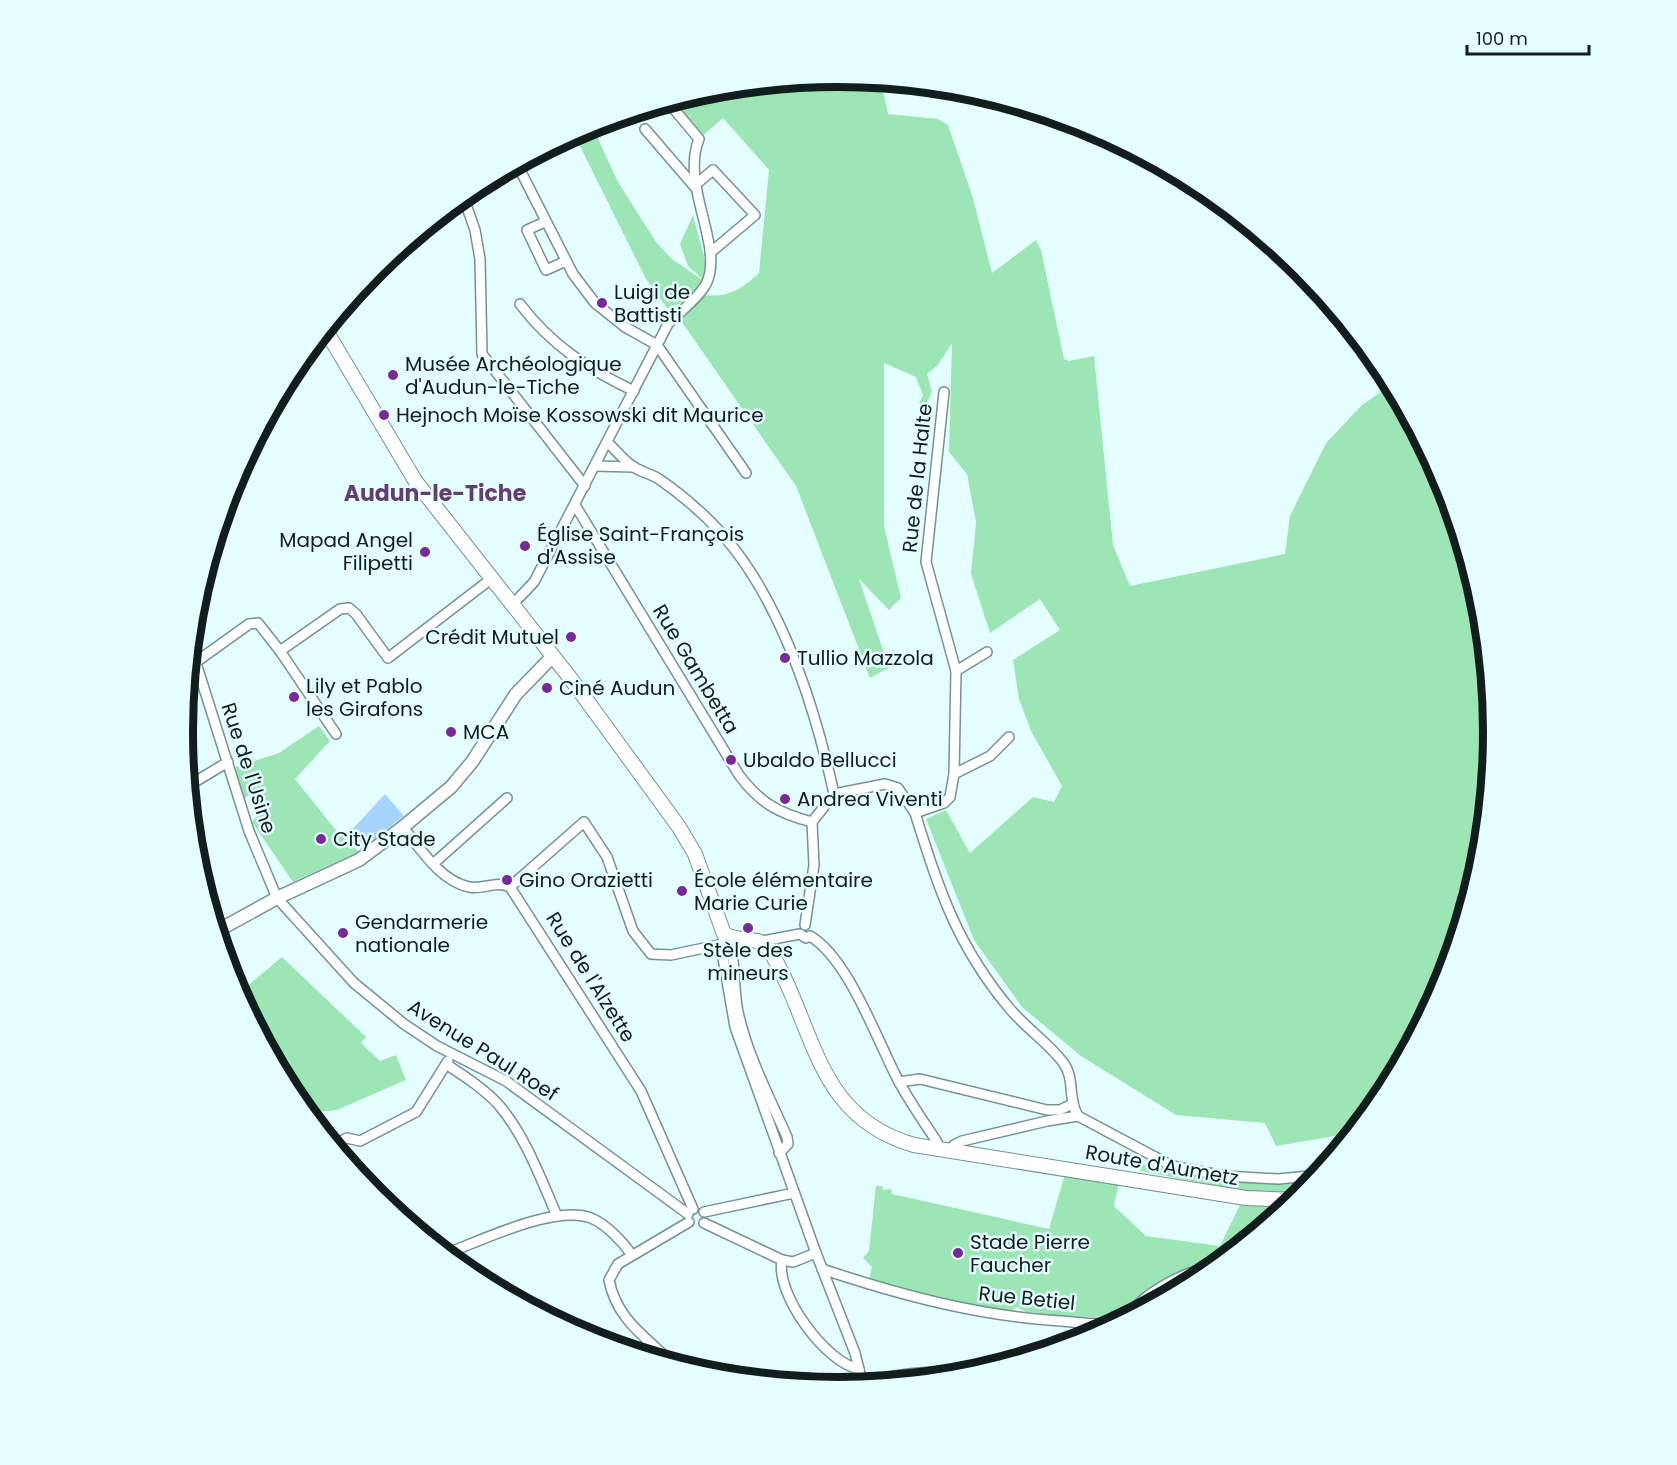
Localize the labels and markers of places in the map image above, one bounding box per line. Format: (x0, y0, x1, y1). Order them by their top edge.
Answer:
place label: Luigi de Battisti (614, 278, 690, 329)
marker: Luigi de Battisti (595, 296, 609, 310)
place label: Musée Archéologique d'Audun-le-Tiche (405, 350, 622, 401)
marker: Musée Archéologique d'Audun-le-Tiche (386, 368, 400, 382)
place label: Hejnoch Moïse Kossowski dit Maurice (396, 401, 764, 429)
marker: Hejnoch Moïse Kossowski dit Maurice (377, 408, 391, 422)
place label: Église Saint-François d'Assise (537, 520, 744, 571)
place label: Mapad Angel Filipetti (279, 526, 413, 577)
marker: Église Saint-François d'Assise (518, 539, 532, 553)
marker: Mapad Angel Filipetti (418, 545, 432, 559)
place label: Crédit Mutuel (425, 623, 559, 651)
marker: Crédit Mutuel (564, 630, 578, 644)
place label: Tullio Mazzola (797, 644, 934, 672)
marker: Tullio Mazzola (778, 651, 792, 665)
place label: Lily et Pablo les Girafons (306, 672, 423, 723)
place label: Ciné Audun (559, 674, 675, 702)
marker: Ciné Audun (540, 681, 554, 695)
marker: Lily et Pablo les Girafons (287, 690, 301, 704)
place label: MCA (463, 718, 509, 746)
marker: MCA (444, 725, 458, 739)
place label: Ubaldo Bellucci (743, 746, 897, 774)
marker: Ubaldo Bellucci (724, 753, 738, 767)
place label: Andrea Viventi (797, 785, 943, 813)
marker: Andrea Viventi (778, 792, 792, 806)
place label: City Stade (333, 825, 436, 853)
marker: City Stade (314, 832, 328, 846)
place label: Gino Orazietti (519, 866, 653, 894)
place label: École élémentaire Marie Curie (694, 866, 873, 917)
marker: Gino Orazietti (500, 873, 514, 887)
marker: École élémentaire Marie Curie (675, 884, 689, 898)
place label: Gendarmerie nationale (355, 908, 488, 959)
marker: Stèle des mineurs (741, 921, 755, 935)
marker: Gendarmerie nationale (336, 926, 350, 940)
place label: Stèle des mineurs (703, 936, 793, 987)
place label: Stade Pierre Faucher (970, 1228, 1090, 1279)
marker: Stade Pierre Faucher (951, 1246, 965, 1260)

